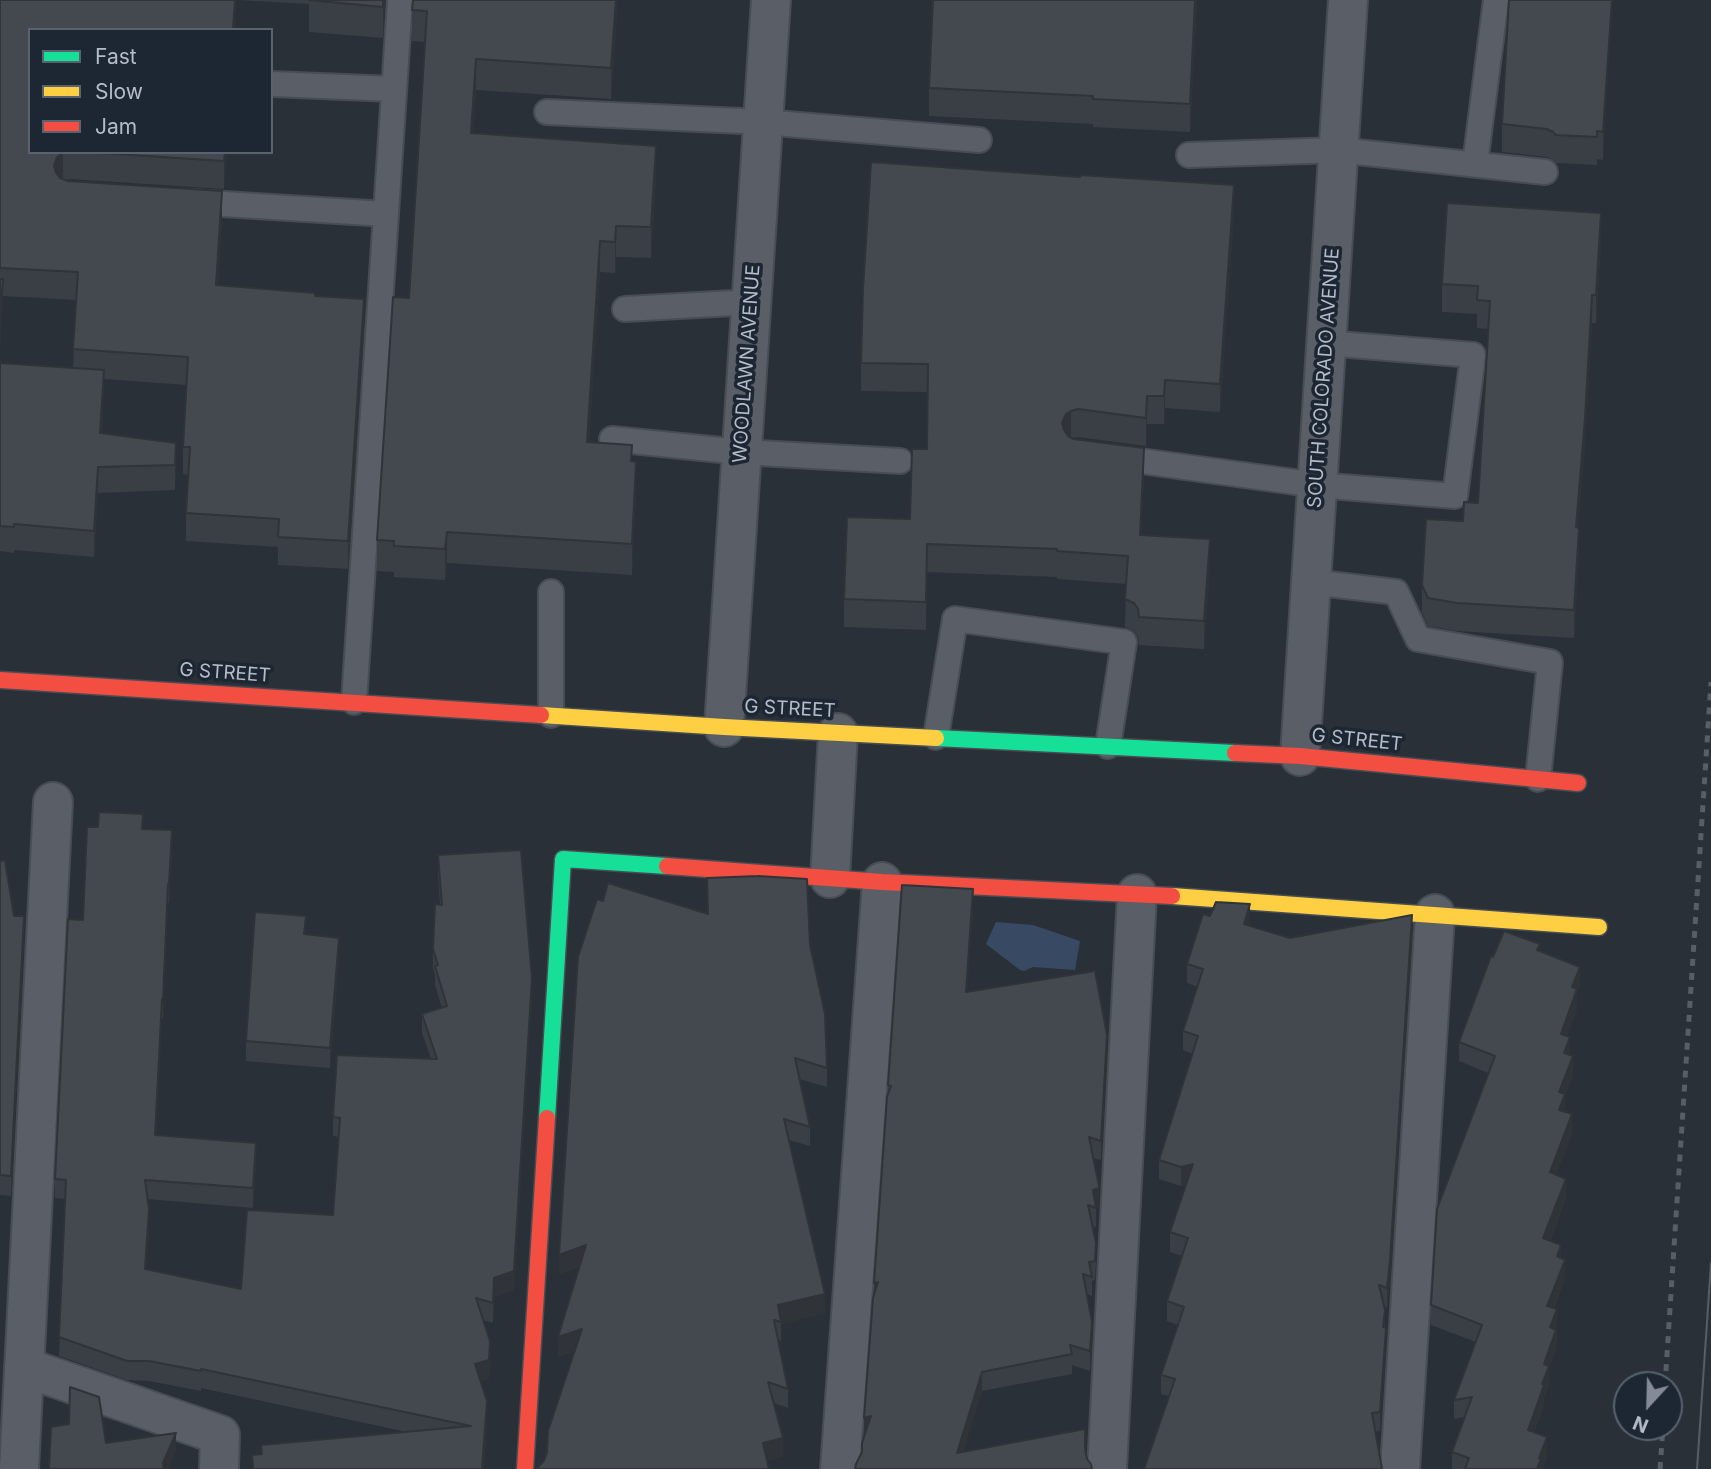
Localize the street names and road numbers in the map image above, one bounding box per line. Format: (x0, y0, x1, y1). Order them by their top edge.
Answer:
street label: SOUTH COLORADO AVENUE (1304, 247, 1344, 509)
street label: WOODLAWN AVENUE (729, 264, 765, 464)
street label: G STREET (179, 658, 271, 688)
street label: G STREET (744, 695, 836, 723)
street label: G STREET (1310, 724, 1404, 756)

